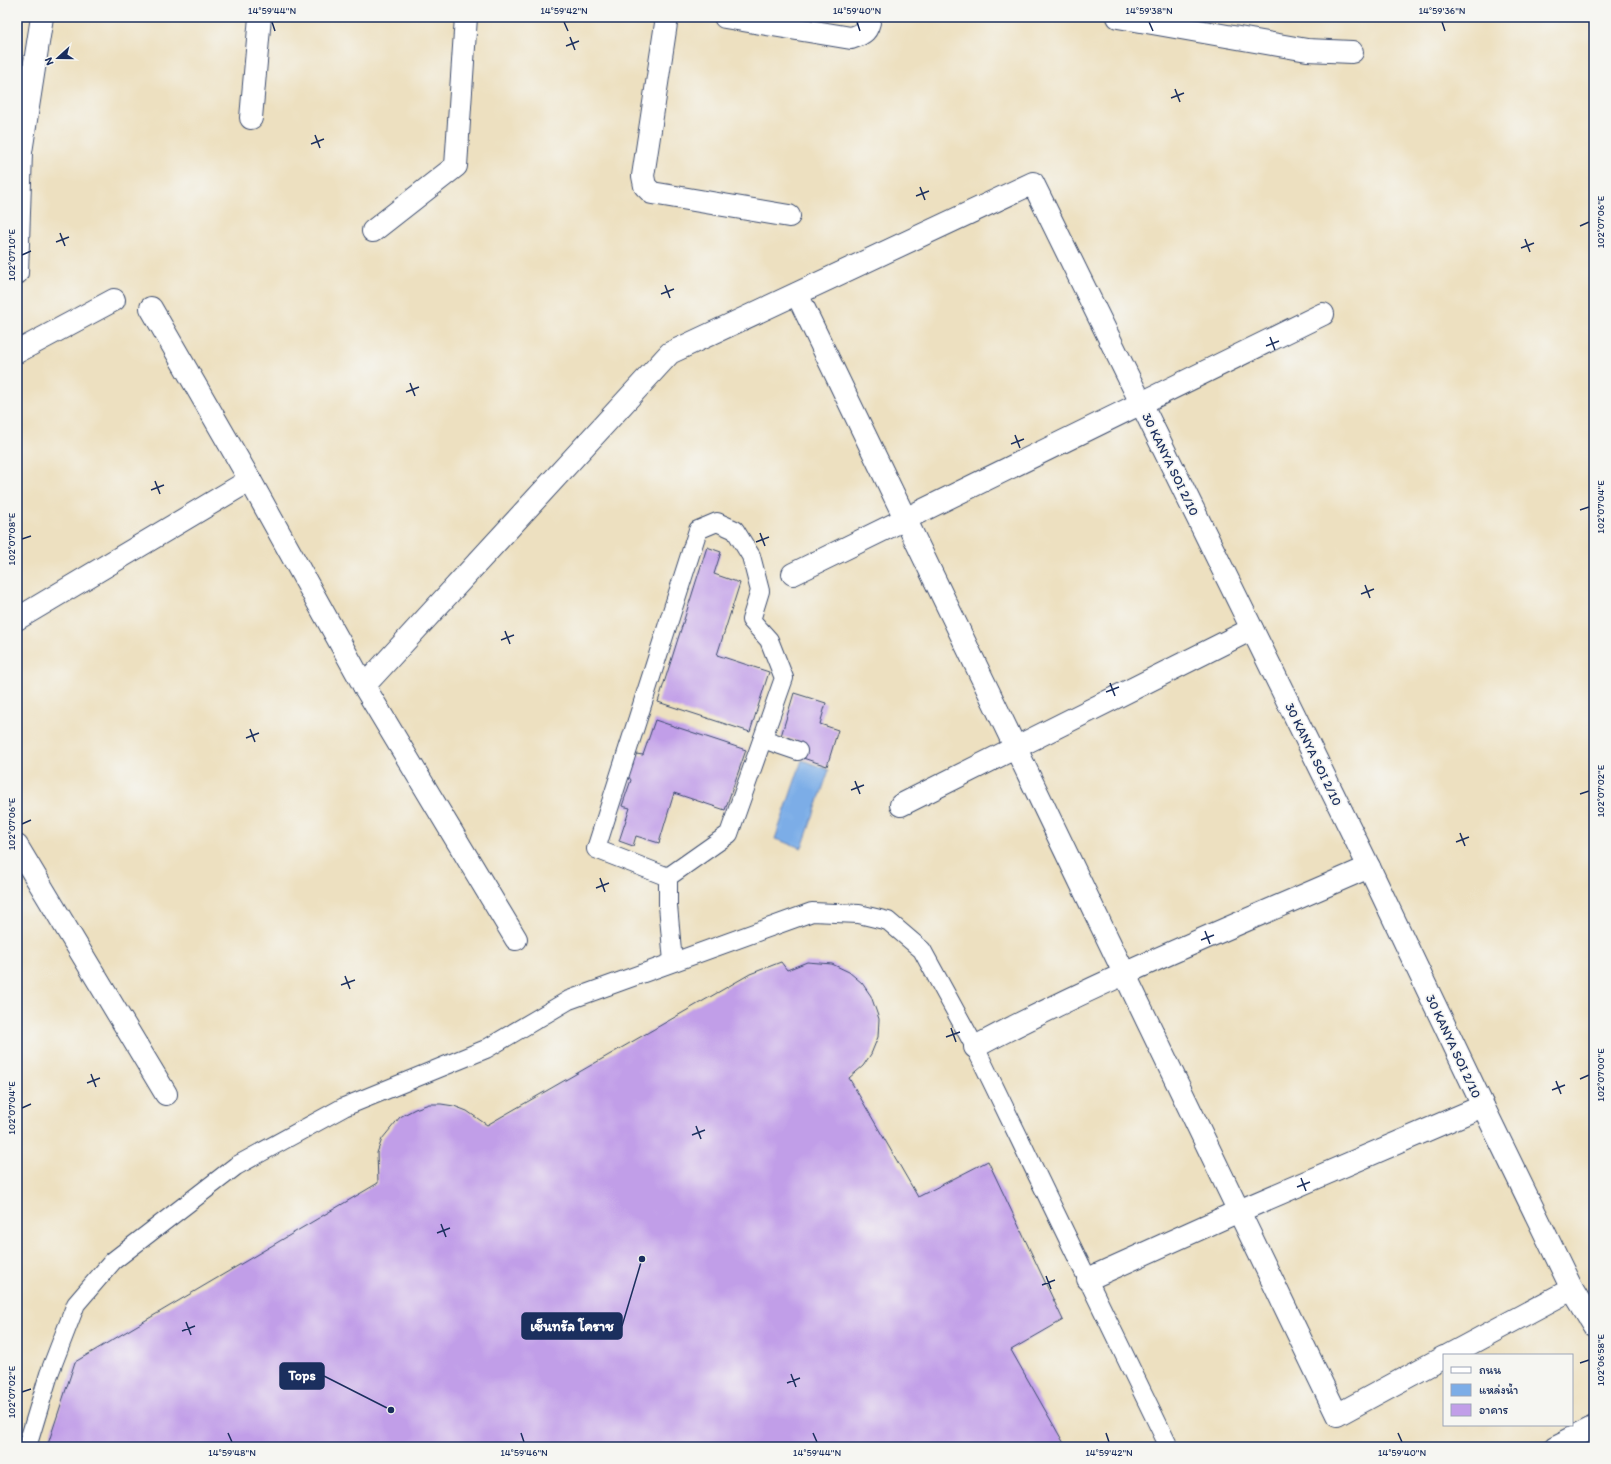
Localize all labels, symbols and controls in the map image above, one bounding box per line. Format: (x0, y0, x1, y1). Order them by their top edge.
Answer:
text: 14°59'44"N (248, 4, 296, 17)
text: 14°59'42"N (540, 4, 588, 17)
text: 14°59'40"N (833, 4, 882, 17)
text: 14°59'38"N (1125, 4, 1173, 17)
text: 14°59'36"N (1418, 4, 1466, 17)
north arrow (38, 38, 78, 78)
text: N (42, 56, 57, 67)
text: 102°07'06"E (1594, 195, 1607, 248)
text: 102°07'10"E (5, 229, 18, 281)
street label: 30 KANYA SOI 2/10 (1139, 410, 1202, 518)
text: 102°07'04"E (1594, 480, 1607, 534)
text: 102°07'08"E (5, 512, 18, 565)
street label: 30 KANYA SOI 2/10 (1282, 700, 1345, 808)
text: 102°07'02"E (1594, 764, 1607, 817)
text: 102°07'06"E (5, 797, 18, 850)
street label: 30 KANYA SOI 2/10 (1423, 992, 1484, 1101)
text: 102°07'00"E (1594, 1048, 1607, 1102)
text: 102°07'04"E (5, 1081, 18, 1135)
callout: เซ็นทรัล โคราช (522, 1313, 622, 1339)
text: เซ็นทรัล โคราช (530, 1317, 614, 1335)
text: 102°06'58"E (1594, 1333, 1607, 1386)
legend (1443, 1354, 1573, 1426)
callout: Tops (280, 1363, 324, 1389)
text: ถนน (1479, 1363, 1501, 1377)
text: 102°07'02"E (5, 1365, 18, 1418)
text: Tops (287, 1367, 316, 1384)
text: แหล่งน้ำ (1479, 1383, 1518, 1397)
text: อาคาร (1479, 1403, 1509, 1417)
text: 14°59'48"N (208, 1446, 256, 1459)
text: 14°59'46"N (500, 1446, 548, 1459)
text: 14°59'44"N (793, 1446, 841, 1459)
text: 14°59'42"N (1085, 1446, 1133, 1459)
text: 14°59'40"N (1378, 1446, 1427, 1459)

